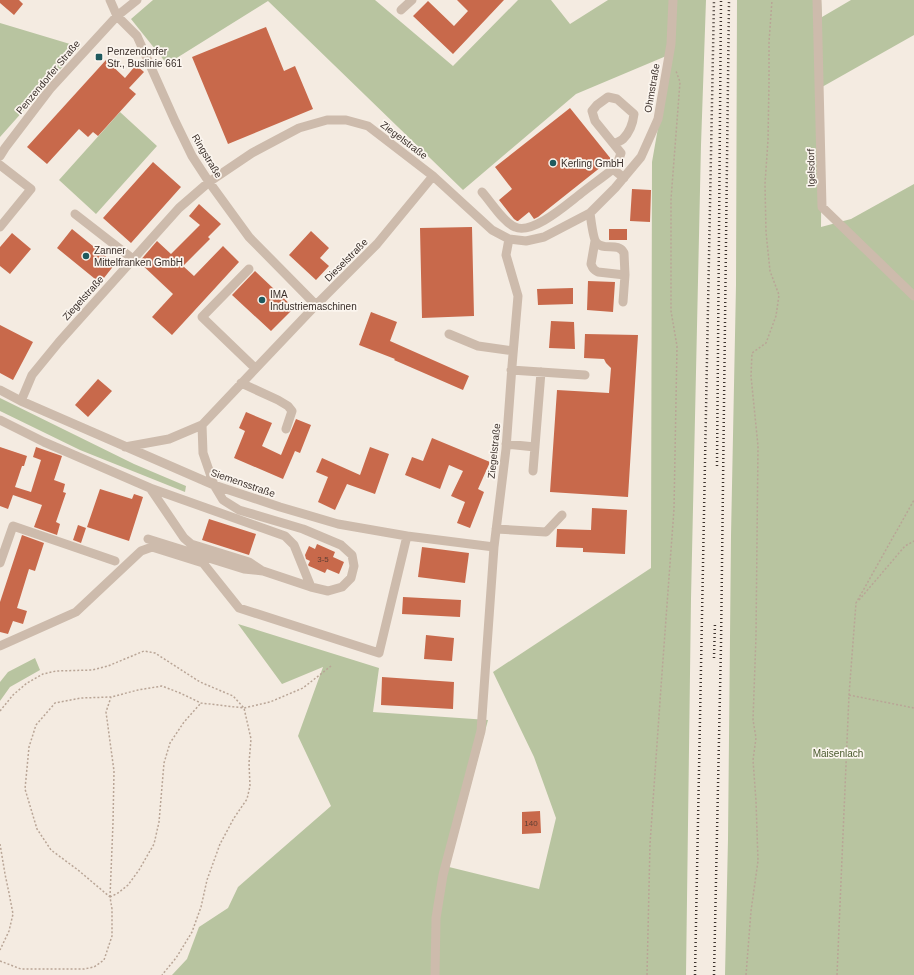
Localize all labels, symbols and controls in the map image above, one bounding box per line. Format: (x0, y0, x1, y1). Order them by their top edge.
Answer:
street label: Penzendorfer Straße (14, 38, 82, 116)
place label: Penzendorfer Str., Buslinie 661 (107, 46, 182, 69)
marker: Penzendorfer Str., Buslinie 661 (94, 52, 104, 62)
street label: Ohmstraße (642, 62, 662, 114)
street label: Ziegelstraße (378, 119, 430, 161)
street label: Ringstraße (190, 132, 225, 180)
street label: Igelsdorf (805, 149, 817, 187)
marker: Kerling GmbH (548, 158, 558, 168)
place label: Kerling GmbH (561, 158, 624, 169)
street label: Dieselstraße (322, 236, 370, 284)
place label: Zanner Mittelfranken GmbH (94, 245, 183, 268)
marker: Zanner Mittelfranken GmbH (81, 251, 91, 261)
street label: Ziegelstraße (60, 273, 106, 322)
place label: IMA Industriemaschinen (270, 289, 357, 312)
marker: IMA Industriemaschinen (257, 295, 267, 305)
street label: Ziegelstraße (486, 422, 502, 479)
street label: Siemensstraße (209, 467, 277, 499)
house number: 3-5 (317, 555, 329, 564)
park label: Maisenlach (813, 748, 863, 759)
house number: 140 (524, 819, 538, 828)

